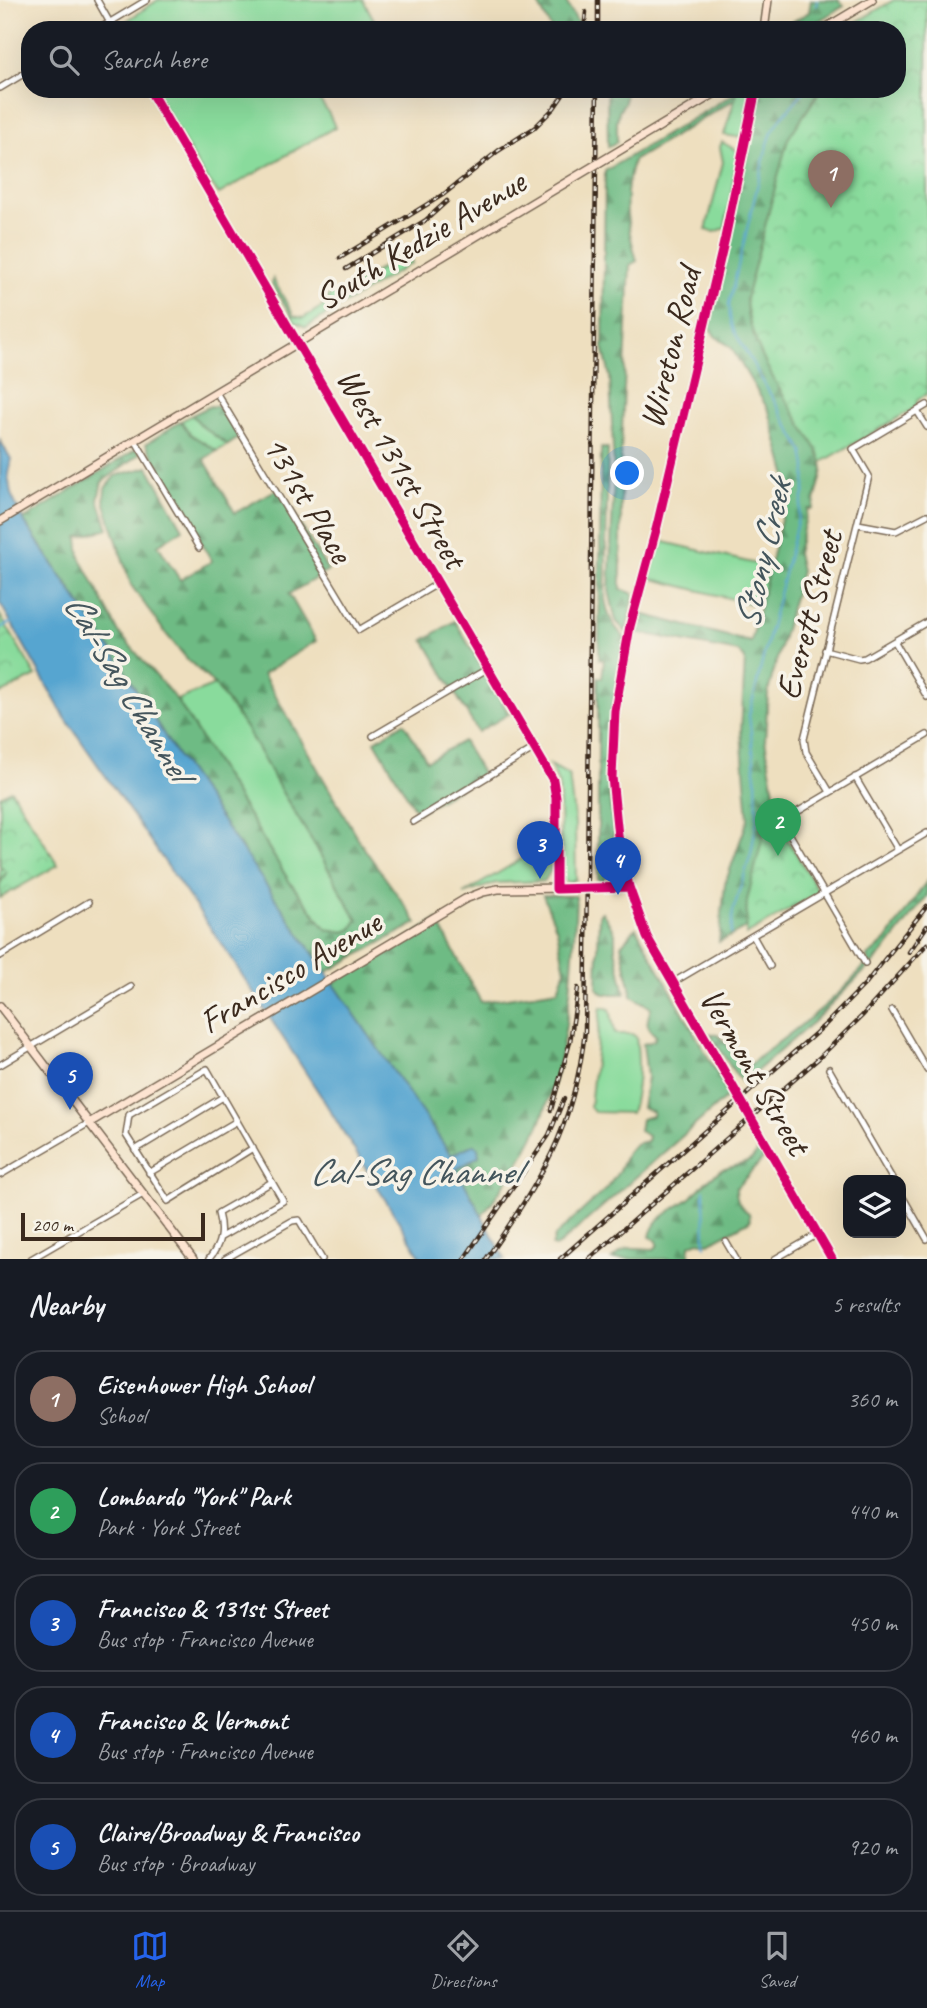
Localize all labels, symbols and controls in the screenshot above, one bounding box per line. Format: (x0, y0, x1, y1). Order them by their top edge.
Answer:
search box (21, 21, 906, 98)
icon: search (45, 41, 83, 79)
text: Search here (101, 43, 207, 76)
pin: 1 (808, 150, 854, 208)
street label: South Kedzie Avenue (307, 158, 536, 320)
street label: Wireton Road (628, 258, 713, 433)
street label: West 131st Street (327, 360, 479, 579)
street label: 131st Place (253, 427, 365, 573)
your location (610, 456, 644, 490)
water label: Stony Creek (722, 470, 803, 633)
street label: Everett Street (765, 523, 854, 704)
water label: Cal-Sag Channel (54, 584, 208, 798)
pin: 2 (755, 798, 801, 856)
pin: 3 (517, 821, 563, 879)
pin: 4 (595, 837, 641, 895)
street label: Francisco Avenue (191, 899, 391, 1044)
street label: Vermont Street (689, 980, 822, 1165)
pin: 5 (47, 1052, 93, 1110)
water label: Cal-Sag Channel (310, 1148, 530, 1195)
map controls (843, 1175, 906, 1238)
button: layers (843, 1175, 906, 1238)
scale bar (21, 1210, 205, 1242)
text: 200 m (32, 1213, 73, 1237)
text: Nearby (28, 1286, 104, 1324)
text: 5 results (832, 1290, 899, 1319)
text: Eisenhower High School (97, 1368, 311, 1401)
text: 1 (48, 1385, 58, 1414)
text: 360 m (848, 1385, 897, 1414)
text: School (97, 1401, 146, 1430)
text: Lombardo "York" Park (97, 1480, 290, 1513)
text: 2 (48, 1497, 58, 1526)
text: 440 m (848, 1497, 897, 1526)
text: Park · York Street (97, 1513, 239, 1542)
text: Francisco & 131st Street (97, 1592, 328, 1625)
text: 3 (48, 1609, 58, 1638)
text: 450 m (848, 1609, 897, 1638)
text: Bus stop · Francisco Avenue (97, 1625, 313, 1654)
text: Francisco & Vermont (97, 1704, 288, 1737)
text: 4 (48, 1721, 58, 1750)
text: 460 m (848, 1721, 897, 1750)
text: Bus stop · Francisco Avenue (97, 1737, 313, 1766)
text: Claire/Broadway & Francisco (97, 1816, 359, 1849)
text: 5 (48, 1833, 58, 1862)
text: 920 m (848, 1833, 897, 1862)
text: Bus stop · Broadway (97, 1849, 254, 1878)
tab: Map (131, 1927, 169, 1993)
tab: Directions (430, 1927, 497, 1993)
tab: Saved (758, 1927, 796, 1993)

